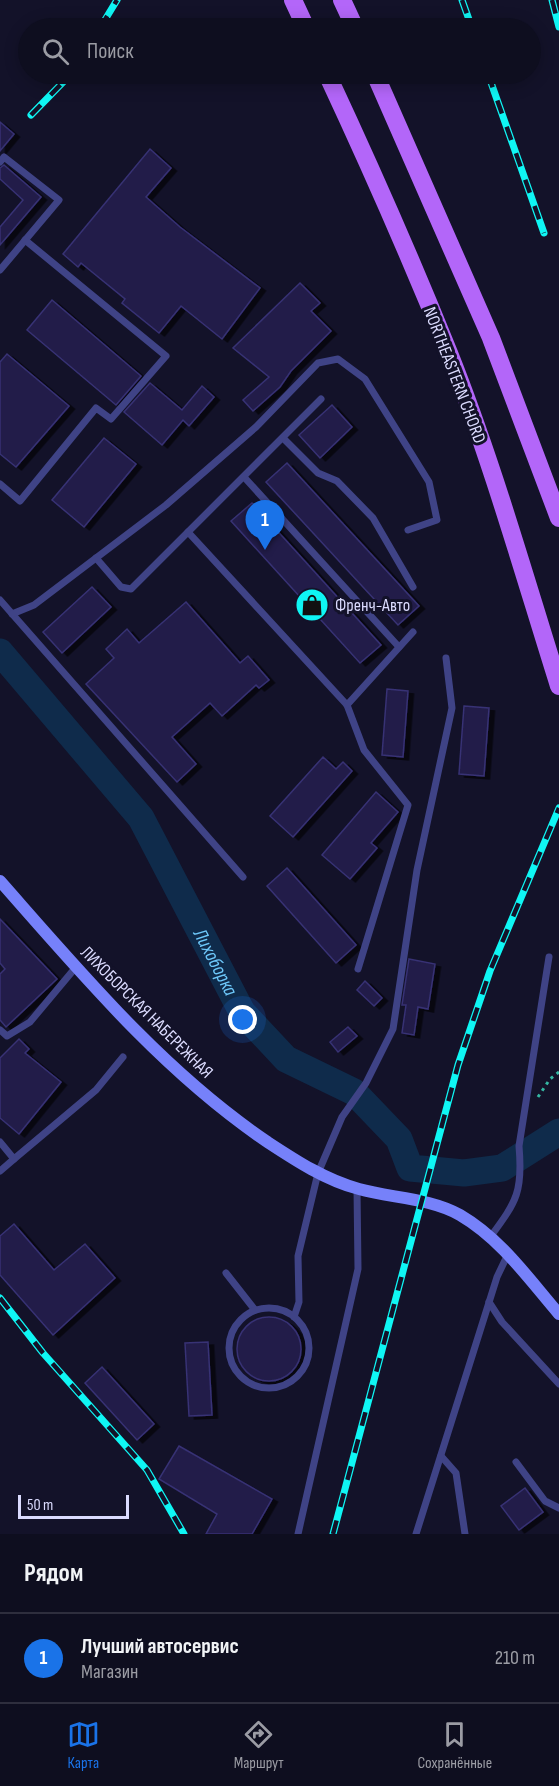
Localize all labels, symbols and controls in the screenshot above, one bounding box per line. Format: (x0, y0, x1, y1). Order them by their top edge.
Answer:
search box (18, 18, 541, 84)
icon: search (39, 35, 72, 68)
text: Поиск (87, 38, 133, 65)
street label: NORTHEASTERN CHORD (419, 304, 490, 446)
pin: 1 (246, 500, 284, 550)
shop icon: Френч-Авто (294, 587, 330, 623)
place label: Френч-Авто (335, 595, 410, 616)
water label: Лихоборка (187, 924, 242, 1000)
street label: ЛИХОБОРСКАЯ НАБЕРЕЖНАЯ (76, 942, 217, 1083)
your location (228, 1005, 257, 1034)
scale bar (18, 1492, 129, 1520)
text: 50 m (27, 1496, 53, 1515)
text: Рядом (24, 1558, 83, 1589)
text: Лучший автосервис (81, 1633, 239, 1660)
text: 1 (40, 1646, 47, 1670)
text: 210 m (495, 1646, 535, 1670)
text: Магазин (81, 1660, 138, 1684)
tab: Карта (67, 1718, 100, 1773)
tab: Маршрут (234, 1718, 284, 1773)
tab: Сохранённые (417, 1718, 492, 1773)

